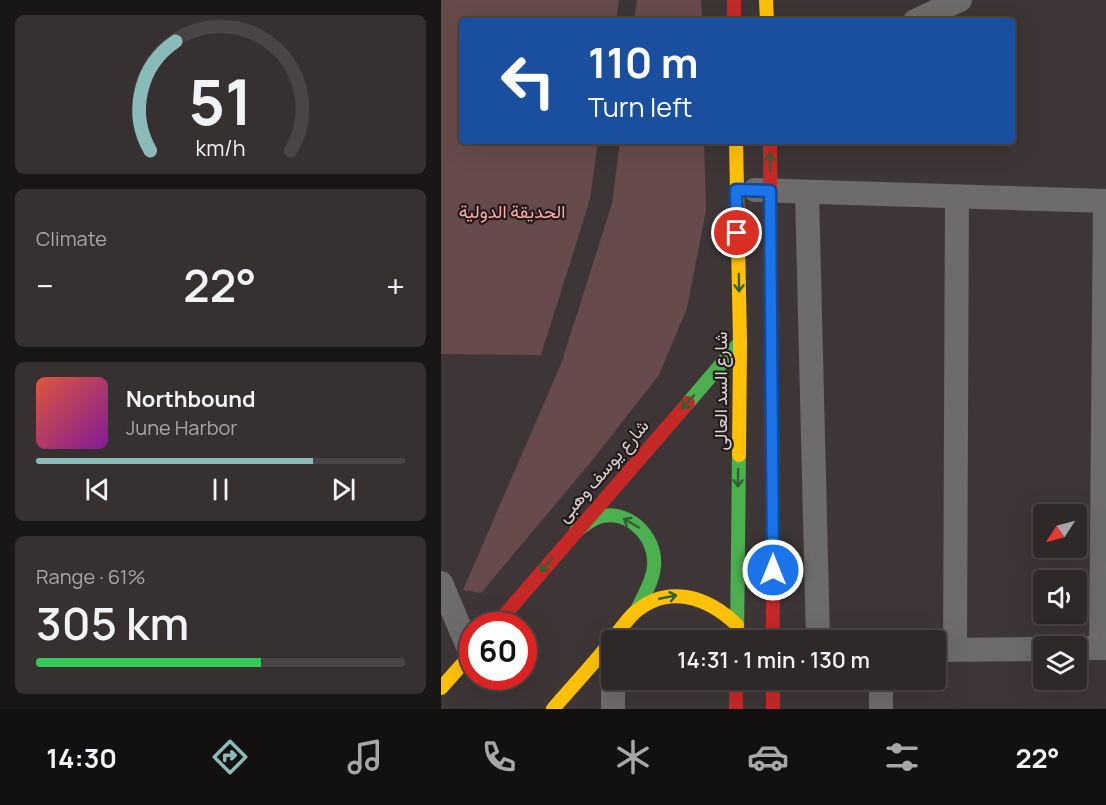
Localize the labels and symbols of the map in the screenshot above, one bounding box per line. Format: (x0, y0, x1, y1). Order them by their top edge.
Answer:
one-way arrow (764, 153, 776, 173)
park label: الحديقة الدولية (459, 199, 565, 223)
pin (711, 207, 762, 258)
one-way arrow (733, 273, 744, 293)
street label: شارع السد العالى (708, 332, 733, 450)
one-way arrow (681, 394, 695, 409)
street label: شارع يوسف وهبى (551, 414, 654, 528)
one-way arrow (733, 468, 744, 488)
north arrow (1033, 504, 1087, 558)
one-way arrow (623, 516, 640, 528)
position arrow (741, 538, 805, 602)
one-way arrow (539, 557, 553, 572)
one-way arrow (658, 591, 677, 602)
speed limit sign: 60 (459, 612, 537, 690)

